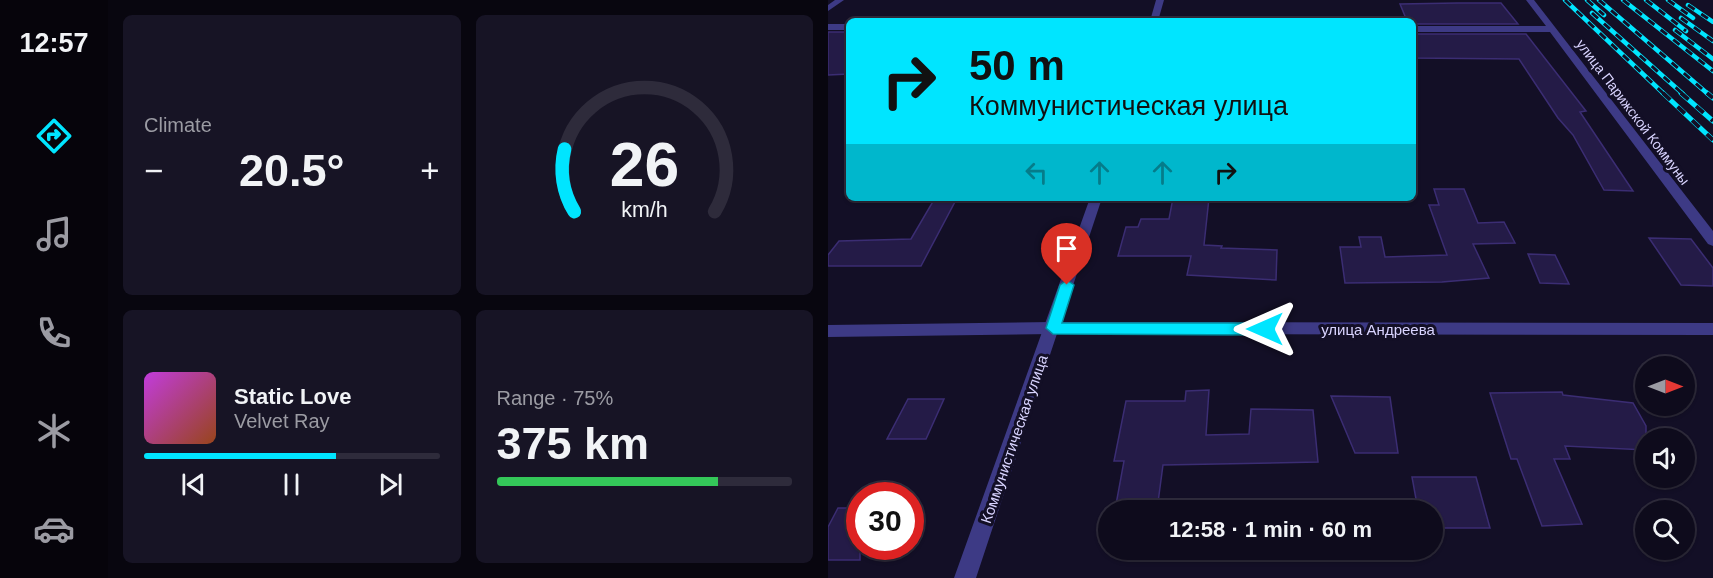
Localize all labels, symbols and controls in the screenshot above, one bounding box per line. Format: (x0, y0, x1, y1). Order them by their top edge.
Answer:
text: 12:57 (19, 28, 89, 58)
street label: улица Парижской Коммуны (1573, 36, 1693, 188)
icon: right (870, 42, 948, 120)
text: 50 m (969, 42, 1065, 89)
text: Коммунистическая улица (969, 91, 1288, 121)
text: Climate (144, 114, 212, 136)
icon: directions (33, 115, 75, 157)
text: 26 (610, 130, 679, 199)
text: 20.5° (239, 145, 345, 196)
text: − (144, 152, 163, 189)
text: + (420, 152, 440, 189)
icon: left (1020, 156, 1053, 189)
icon: ahead (1083, 156, 1116, 189)
icon: ahead (1146, 156, 1179, 189)
icon: right (1209, 156, 1242, 189)
text: km/h (621, 198, 667, 222)
icon: music (33, 213, 75, 255)
pin (1041, 223, 1092, 285)
icon: arrive (1050, 232, 1083, 265)
position arrow (1233, 297, 1297, 361)
icon: phone (33, 312, 75, 354)
street label: улица Андреева (1321, 321, 1435, 338)
street label: Коммунистическая улица (977, 352, 1051, 526)
north arrow (1635, 356, 1695, 416)
map controls (1635, 356, 1695, 560)
text: Static Love (234, 384, 351, 409)
text: Range · 75% (497, 387, 613, 409)
icon: climate (33, 410, 75, 452)
text: Velvet Ray (234, 410, 330, 432)
text: 375 km (497, 418, 649, 469)
button: sound (1635, 428, 1695, 488)
icon: previous (177, 468, 210, 501)
icon: pause (275, 468, 308, 501)
icon: next (374, 468, 407, 501)
speed limit sign: 30 (846, 482, 924, 560)
button: search (1635, 500, 1695, 560)
icon: car (33, 508, 75, 550)
text: 12:58 · 1 min · 60 m (1169, 517, 1372, 542)

